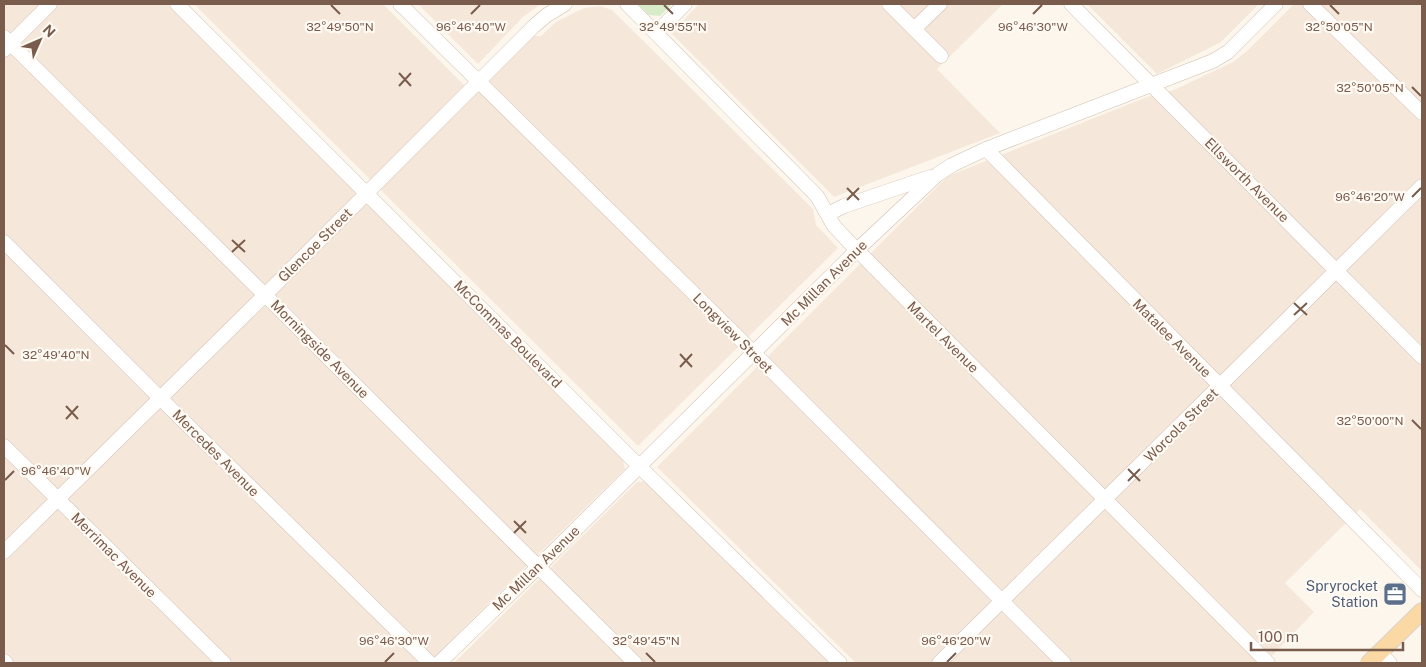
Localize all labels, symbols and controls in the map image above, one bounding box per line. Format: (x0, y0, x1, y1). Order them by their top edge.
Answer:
north arrow (15, 15, 65, 65)
text: 32°49'50"N (306, 20, 374, 34)
text: 96°46'40"W (436, 20, 506, 34)
text: 32°49'55"N (639, 20, 707, 34)
text: 96°46'30"W (998, 20, 1068, 34)
text: 32°50'05"N (1305, 20, 1373, 34)
text: N (40, 21, 59, 40)
text: 32°50'05"N (1336, 81, 1404, 95)
street label: Ellsworth Avenue (1202, 135, 1293, 226)
text: 96°46'20"W (1335, 190, 1405, 204)
street label: Glencoe Street (275, 205, 355, 285)
street label: Mc Millan Avenue (778, 237, 870, 329)
street label: McCommas Boulevard (451, 277, 565, 391)
street label: Longview Street (690, 290, 776, 376)
street label: Matalee Avenue (1130, 296, 1214, 380)
street label: Morningside Avenue (268, 297, 372, 401)
street label: Martel Avenue (904, 298, 982, 376)
text: 32°49'40"N (22, 348, 90, 362)
street label: Worcola Street (1141, 385, 1221, 465)
street label: Mercedes Avenue (169, 406, 263, 500)
text: 32°50'00"N (1336, 414, 1404, 428)
text: 96°46'40"W (21, 464, 91, 478)
street label: Merrimac Avenue (68, 509, 160, 601)
street label: Mc Millan Avenue (489, 522, 583, 614)
place label: Spryrocket Station (1306, 578, 1378, 610)
office icon: Spryrocket Station (1382, 581, 1408, 607)
scale bar (1251, 620, 1404, 652)
text: 100 m (1258, 628, 1299, 645)
text: 96°46'30"W (359, 634, 429, 648)
text: 32°49'45"N (612, 634, 680, 648)
text: 96°46'20"W (921, 634, 991, 648)

